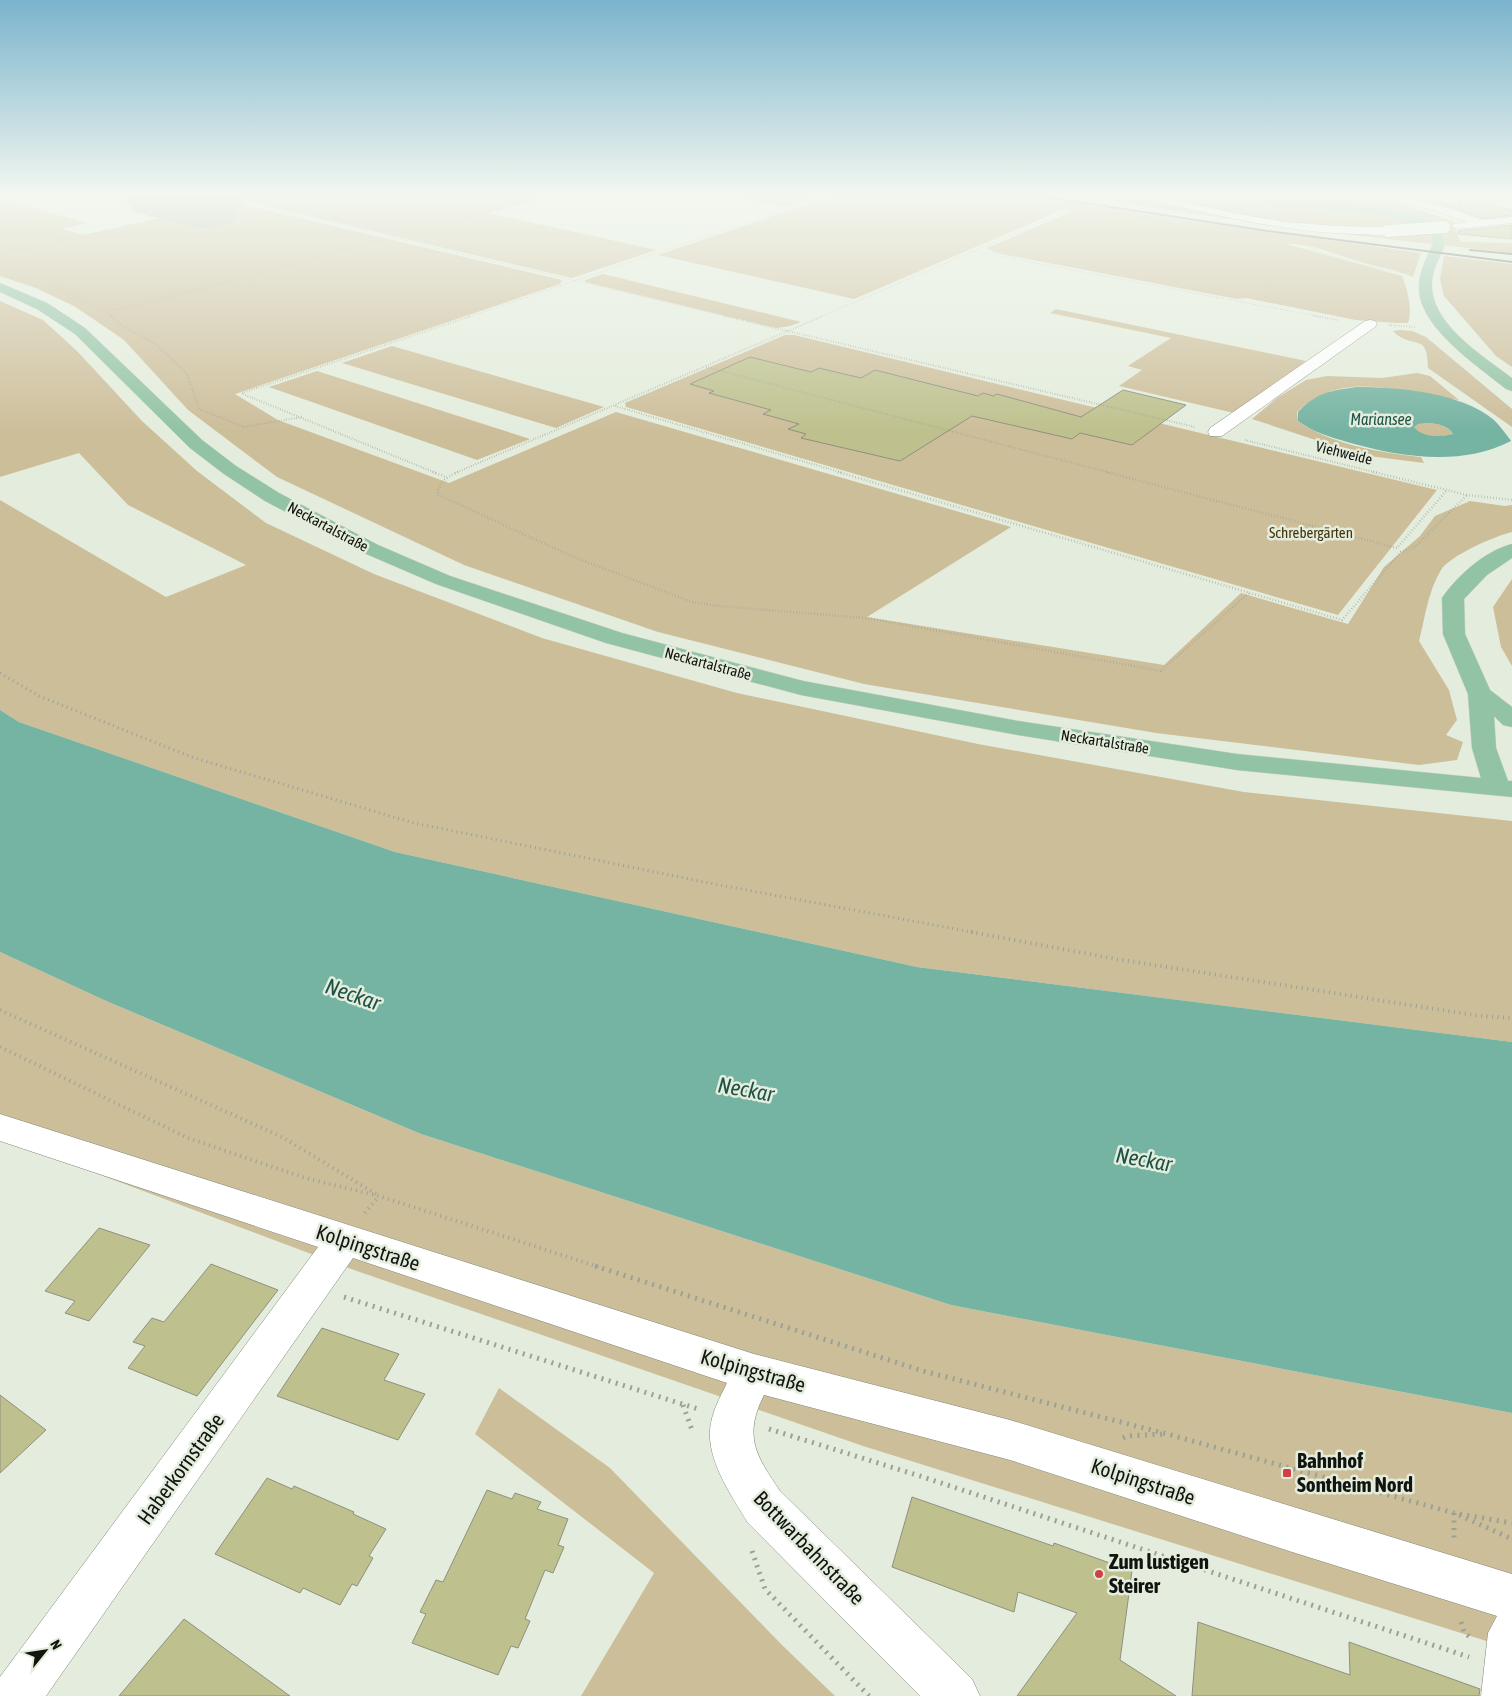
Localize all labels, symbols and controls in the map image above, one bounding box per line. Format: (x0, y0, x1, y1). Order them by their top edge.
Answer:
water label: Mariansee (1350, 410, 1412, 428)
street label: Viehweide (1314, 437, 1374, 468)
street label: Neckartalstraße (285, 498, 372, 555)
park label: Schrebergärten (1269, 524, 1353, 541)
street label: Neckartalstraße (663, 644, 753, 683)
street label: Neckartalstraße (1060, 726, 1150, 757)
water label: Neckar (322, 972, 385, 1016)
water label: Neckar (716, 1071, 778, 1107)
water label: Neckar (1114, 1141, 1176, 1177)
street label: Kolpingstraße (313, 1219, 423, 1275)
street label: Kolpingstraße (698, 1344, 808, 1396)
street label: Haberkornstraße (132, 1408, 228, 1529)
place label: Bahnhof Sontheim Nord (1297, 1448, 1413, 1496)
street label: Kolpingstraße (1088, 1453, 1198, 1509)
marker: Bahnhof Sontheim Nord (1281, 1467, 1293, 1479)
street label: Bottwarbahnstraße (749, 1485, 870, 1609)
place label: Zum lustigen Steirer (1109, 1549, 1209, 1597)
marker: Zum lustigen Steirer (1093, 1568, 1105, 1580)
north arrow (20, 1626, 70, 1676)
text: N (47, 1637, 65, 1652)

